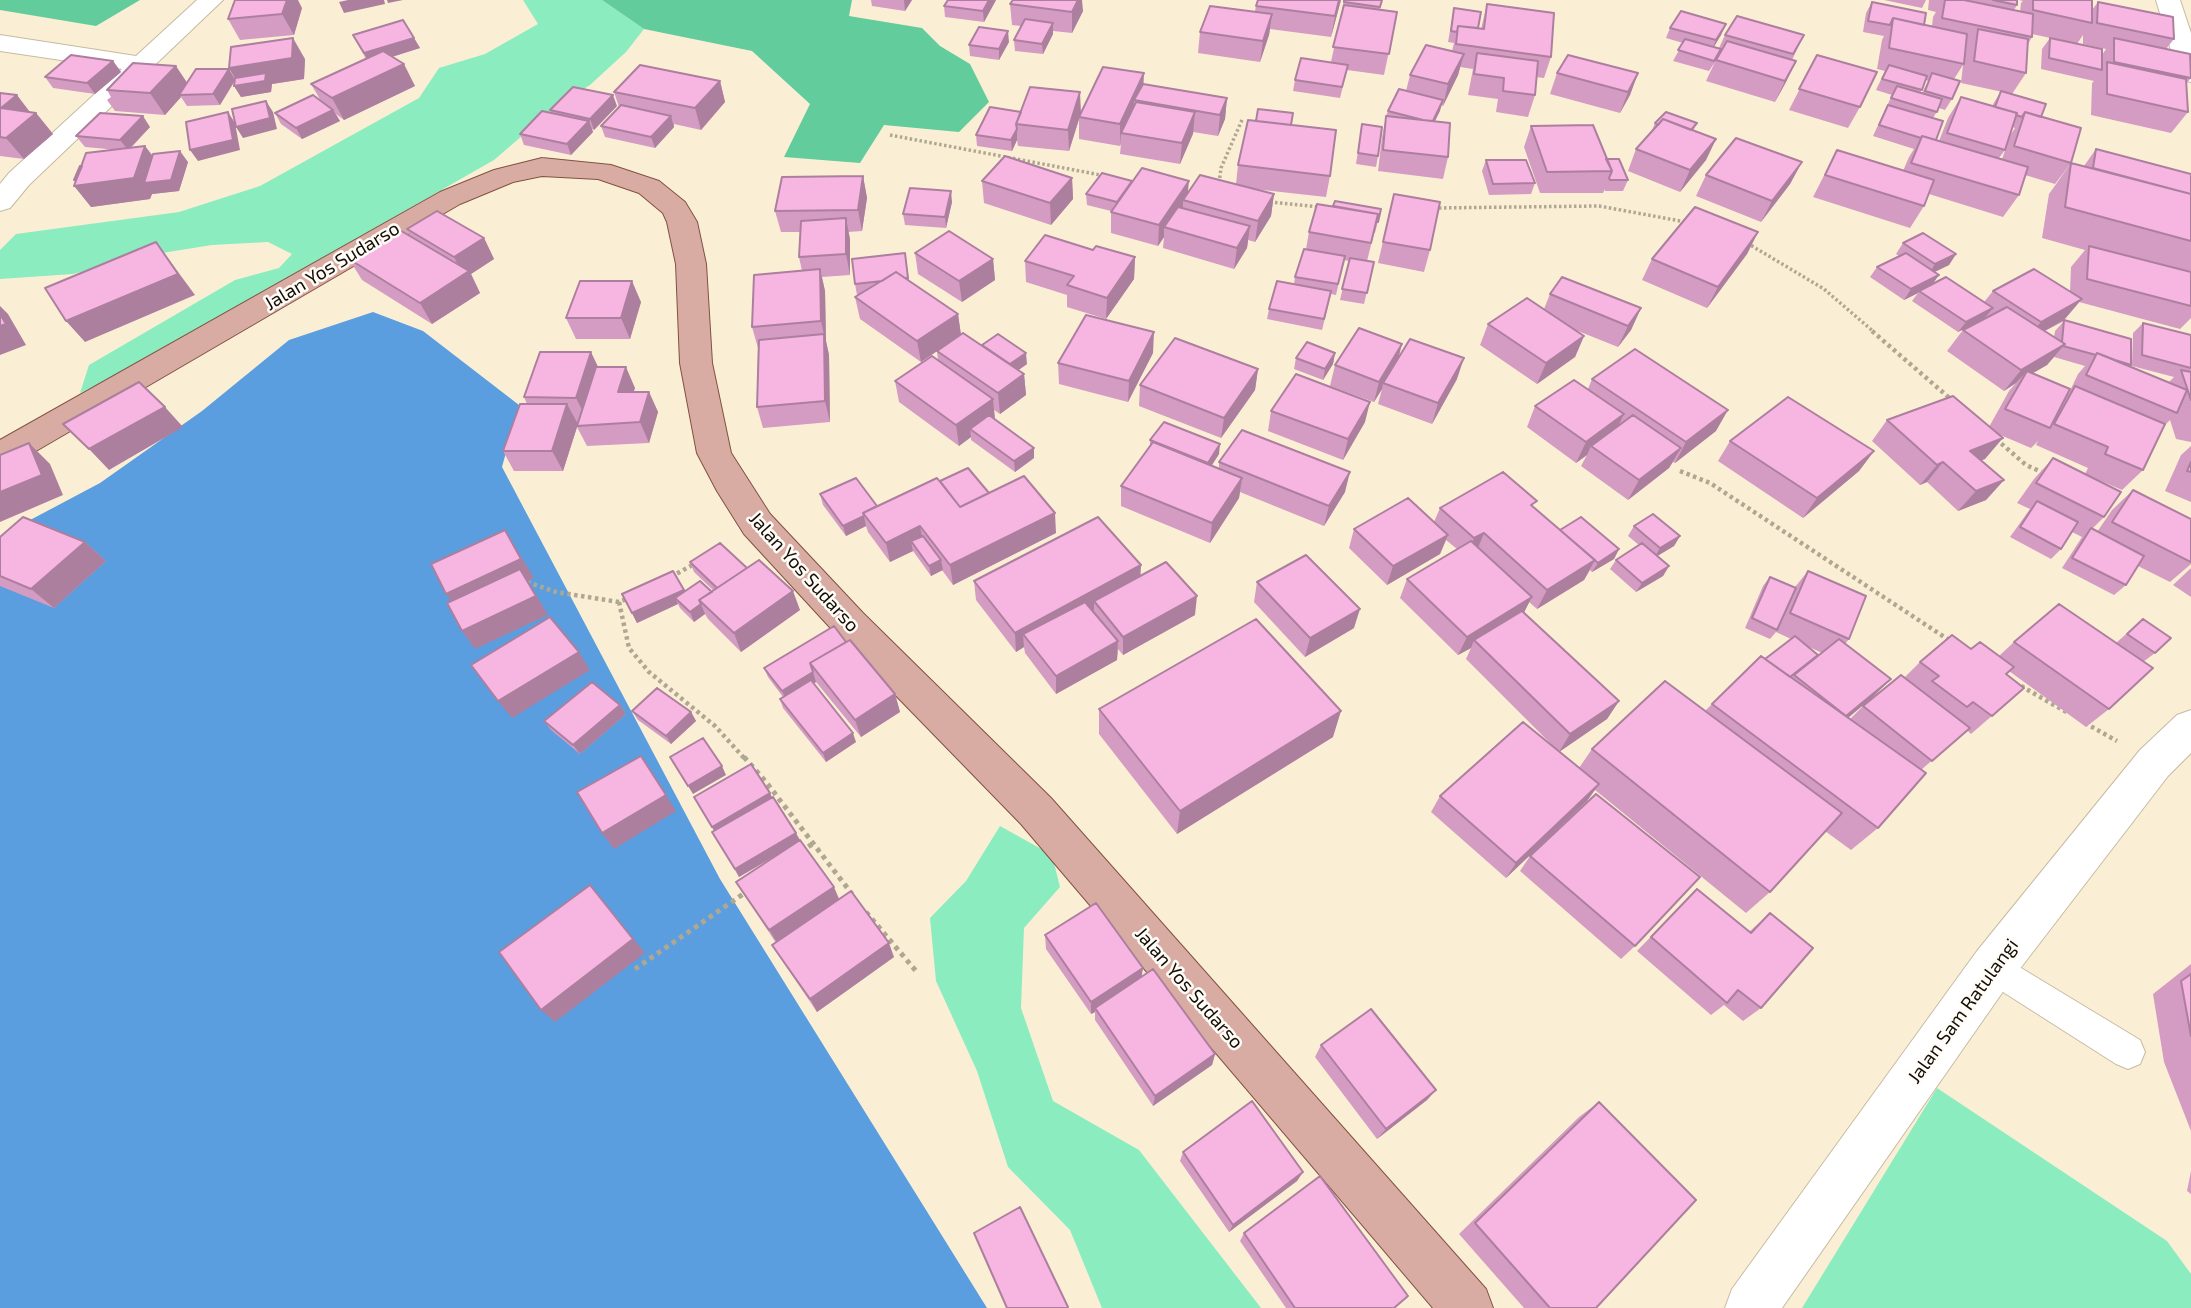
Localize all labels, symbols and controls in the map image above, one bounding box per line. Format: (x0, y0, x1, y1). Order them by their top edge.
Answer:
street label: Jalan Yos Sudarso (260, 217, 404, 315)
street label: Jalan Yos Sudarso (744, 507, 864, 637)
street label: Jalan Yos Sudarso (1130, 923, 1248, 1053)
street label: Jalan Sam Ratulangi (1903, 934, 2023, 1088)

